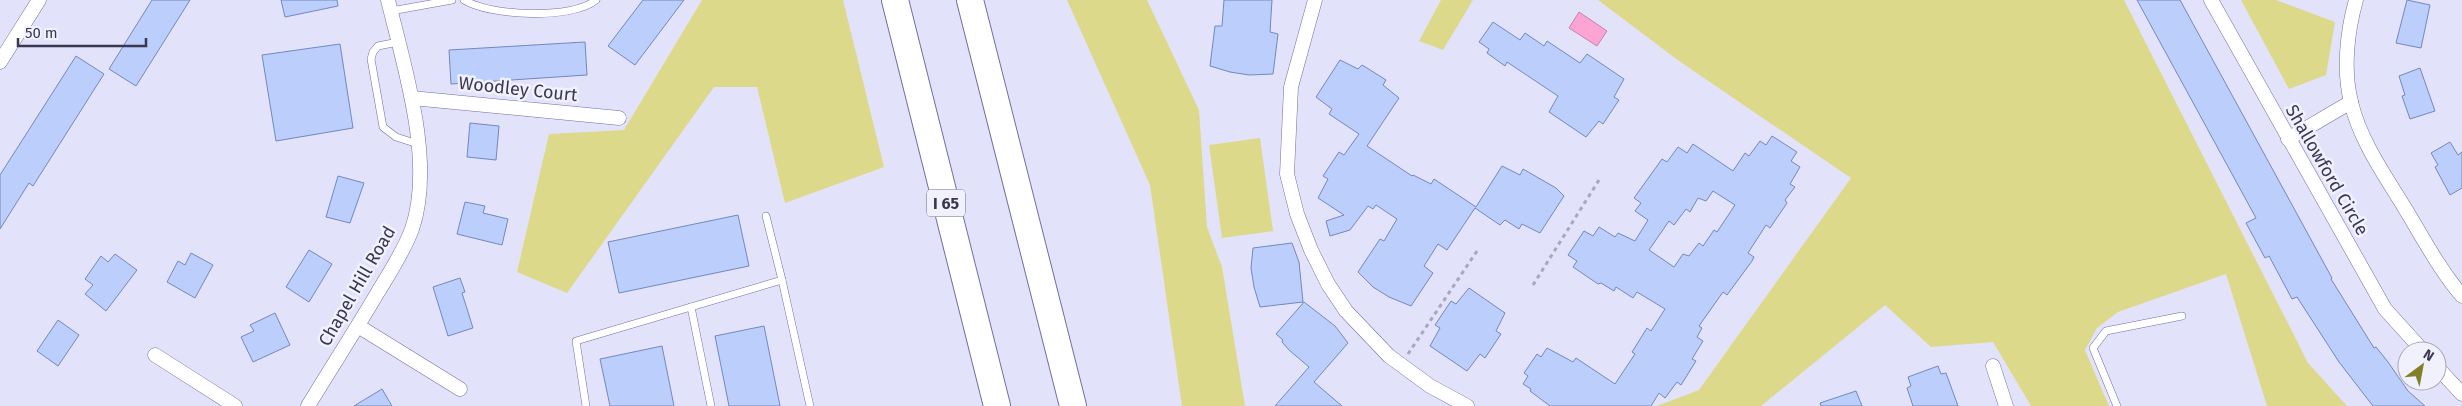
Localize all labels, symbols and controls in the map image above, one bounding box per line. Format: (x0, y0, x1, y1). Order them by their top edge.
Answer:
scale bar (18, 15, 145, 47)
text: 50 m (25, 24, 58, 42)
street label: Woodley Court (458, 72, 579, 106)
street label: Shallowford Circle (2281, 101, 2373, 239)
road number: I 65 (927, 190, 965, 217)
street label: Chapel Hill Road (314, 222, 400, 350)
north arrow (2397, 341, 2447, 391)
text: N (2420, 346, 2437, 365)

